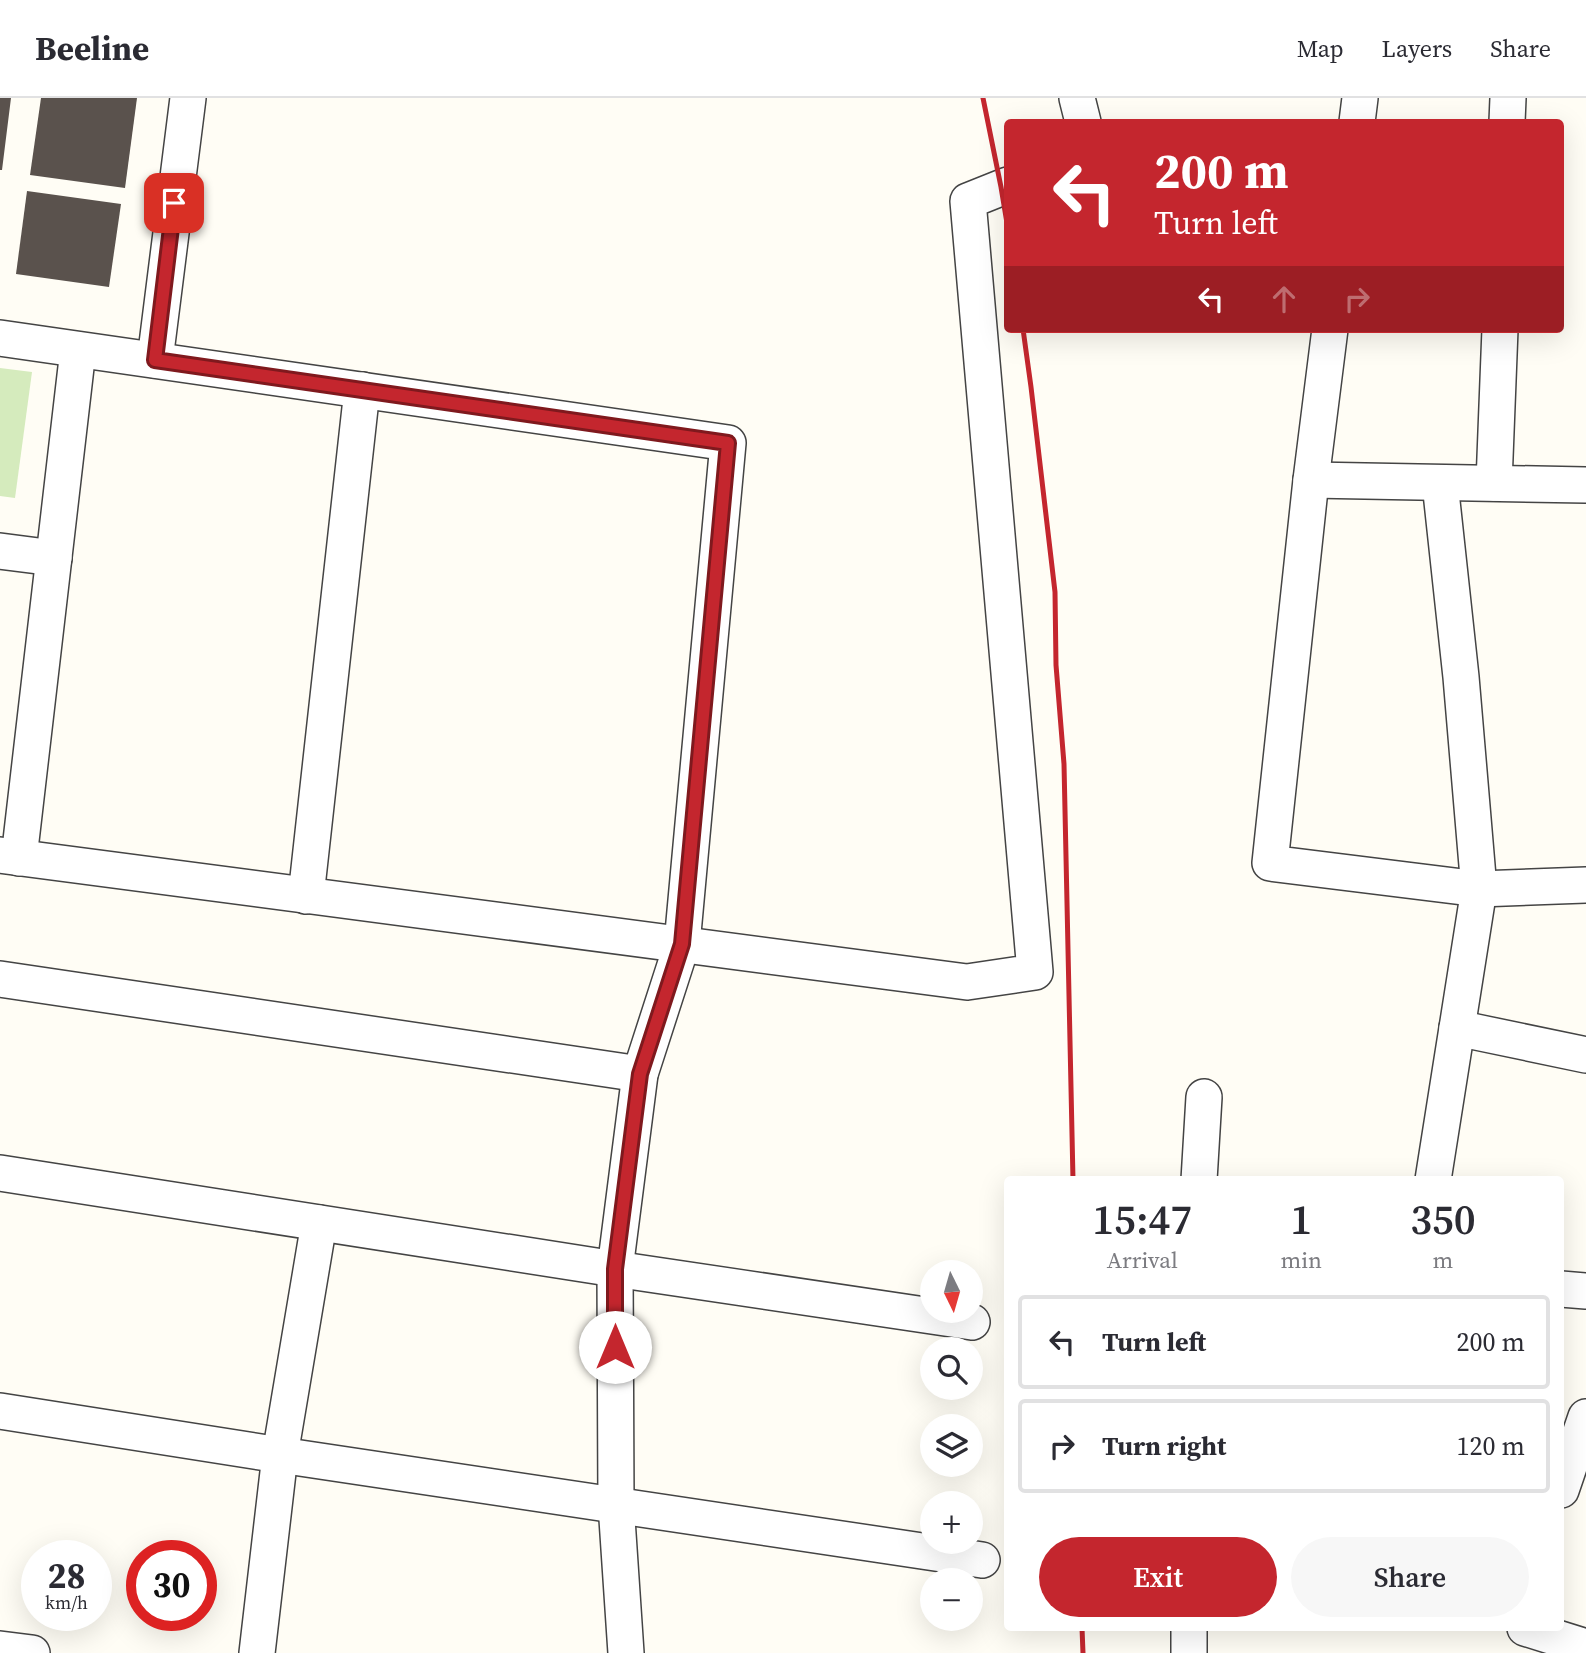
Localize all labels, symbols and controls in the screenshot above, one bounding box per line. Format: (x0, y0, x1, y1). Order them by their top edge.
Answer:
text: Beeline (35, 26, 149, 71)
text: Map (1297, 32, 1344, 65)
text: Layers (1382, 32, 1452, 65)
text: Share (1490, 32, 1551, 65)
text: 200 m (1154, 137, 1289, 204)
icon: left (1039, 147, 1130, 238)
pin (144, 173, 204, 233)
icon: arrive (155, 184, 193, 222)
text: Turn left (1154, 201, 1278, 245)
icon: left (1192, 280, 1230, 318)
icon: ahead (1265, 280, 1303, 318)
icon: right (1338, 280, 1376, 318)
text: 15:47 (1092, 1190, 1192, 1248)
text: 1 (1290, 1190, 1312, 1248)
text: 350 (1410, 1190, 1476, 1248)
text: Arrival (1107, 1244, 1178, 1276)
text: min (1280, 1244, 1322, 1276)
text: m (1433, 1244, 1453, 1276)
north arrow (920, 1260, 984, 1323)
map controls (920, 1260, 983, 1631)
position arrow (578, 1310, 652, 1384)
icon: left (1043, 1323, 1081, 1361)
text: Turn left (1102, 1324, 1206, 1360)
text: 200 m (1457, 1324, 1525, 1360)
button: search (920, 1337, 983, 1400)
button: layers (920, 1414, 983, 1477)
icon: right (1043, 1427, 1081, 1465)
text: Turn right (1102, 1428, 1226, 1464)
text: 120 m (1457, 1428, 1525, 1464)
button: + (920, 1491, 983, 1554)
button: Exit (1039, 1537, 1277, 1617)
button: Share (1291, 1537, 1529, 1617)
speed limit sign: 30 (126, 1540, 217, 1631)
text: 28 (48, 1552, 85, 1600)
button: − (920, 1568, 983, 1631)
text: km/h (45, 1590, 88, 1615)

